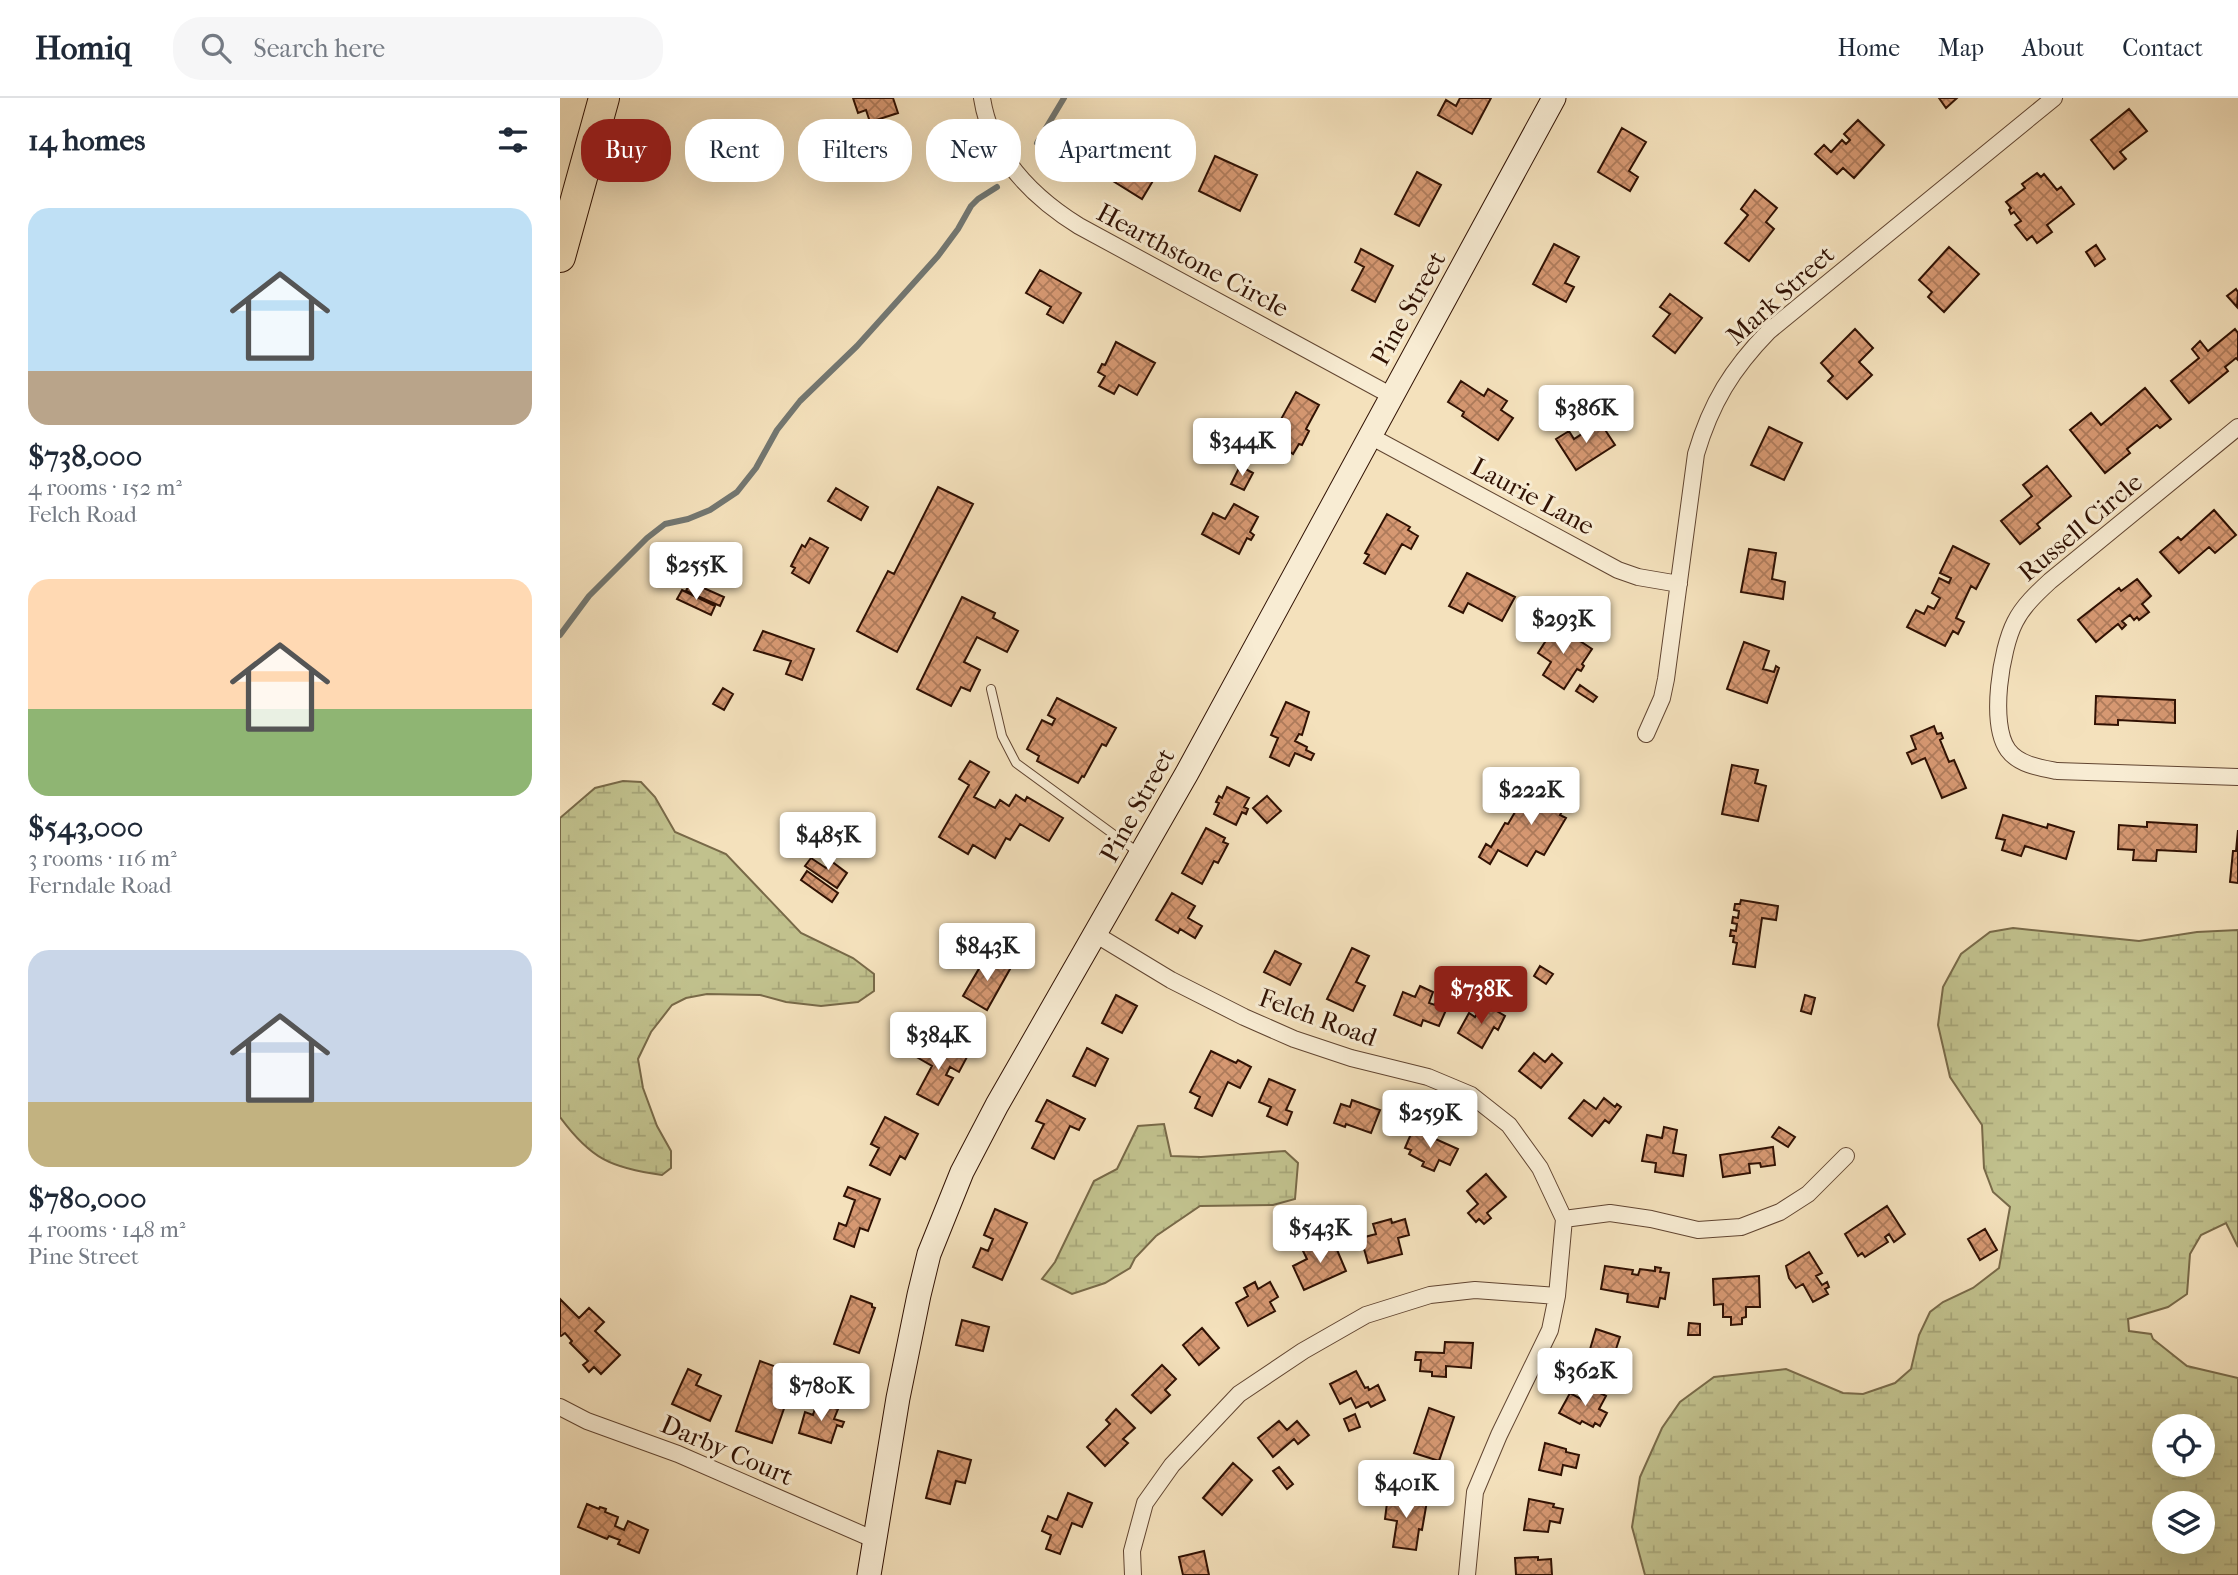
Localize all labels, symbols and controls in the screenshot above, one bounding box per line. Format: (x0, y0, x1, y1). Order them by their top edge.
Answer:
search box (173, 17, 663, 80)
text: Homiq (35, 29, 131, 68)
icon: search (197, 29, 235, 67)
text: Search here (253, 33, 385, 64)
text: Home (1838, 34, 1900, 62)
text: Map (1938, 34, 1984, 62)
text: About (2022, 34, 2084, 62)
text: Contact (2122, 34, 2203, 62)
chip: Buy (581, 119, 671, 182)
chip: Rent (685, 119, 784, 182)
chip: Filters (798, 119, 912, 182)
chip: New (926, 119, 1021, 182)
chip: Apartment (1035, 119, 1196, 182)
icon: filters (494, 121, 532, 159)
text: 14 homes (28, 123, 145, 158)
street label: Hearthstone Circle (1092, 197, 1294, 324)
street label: Mark Street (1720, 238, 1841, 352)
street label: Pine Street (1364, 245, 1453, 371)
icon: home (217, 253, 343, 379)
pin: $386K (1537, 386, 1635, 445)
text: $386K (1555, 394, 1617, 421)
pin: $344K (1193, 418, 1291, 478)
text: $344K (1209, 427, 1275, 454)
text: $738,000 (28, 439, 142, 474)
street label: Laurie Lane (1466, 451, 1600, 542)
street label: Russell Circle (2012, 466, 2149, 588)
text: 4 rooms · 152 m² (28, 474, 182, 501)
text: Felch Road (28, 501, 137, 528)
pin: $255K (647, 542, 745, 602)
text: $255K (666, 551, 726, 578)
pin: $293K (1514, 596, 1612, 656)
text: $293K (1532, 605, 1594, 632)
icon: home (217, 624, 343, 750)
street label: Pine Street (1093, 742, 1182, 868)
pin: $222K (1482, 768, 1580, 827)
text: $222K (1499, 776, 1563, 803)
text: $543,000 (28, 810, 143, 845)
pin: $485K (779, 812, 877, 872)
text: $485K (796, 821, 860, 848)
text: 3 rooms · 116 m² (28, 845, 177, 872)
text: Ferndale Road (28, 872, 172, 899)
pin: $843K (938, 924, 1036, 983)
text: $843K (955, 932, 1019, 959)
pin: $738K (1432, 967, 1530, 1026)
text: $738K (1450, 975, 1512, 1002)
street label: Felch Road (1255, 982, 1382, 1053)
icon: home (217, 995, 343, 1121)
pin: $384K (889, 1012, 987, 1072)
text: $384K (906, 1021, 970, 1048)
pin: $259K (1381, 1090, 1479, 1150)
text: $259K (1398, 1099, 1462, 1126)
text: $780,000 (28, 1181, 146, 1216)
pin: $543K (1271, 1206, 1369, 1265)
text: $543K (1289, 1214, 1351, 1241)
text: 4 rooms · 148 m² (28, 1216, 185, 1243)
text: Pine Street (28, 1243, 139, 1270)
pin: $362K (1536, 1348, 1634, 1408)
text: $362K (1553, 1357, 1617, 1384)
pin: $780K (772, 1364, 870, 1423)
text: $780K (789, 1372, 853, 1399)
street label: Darby Court (656, 1409, 798, 1493)
map controls (2152, 1414, 2215, 1554)
button: locate (2152, 1414, 2215, 1477)
pin: $401K (1357, 1460, 1455, 1520)
text: $401K (1374, 1469, 1438, 1496)
button: layers (2152, 1491, 2215, 1554)

